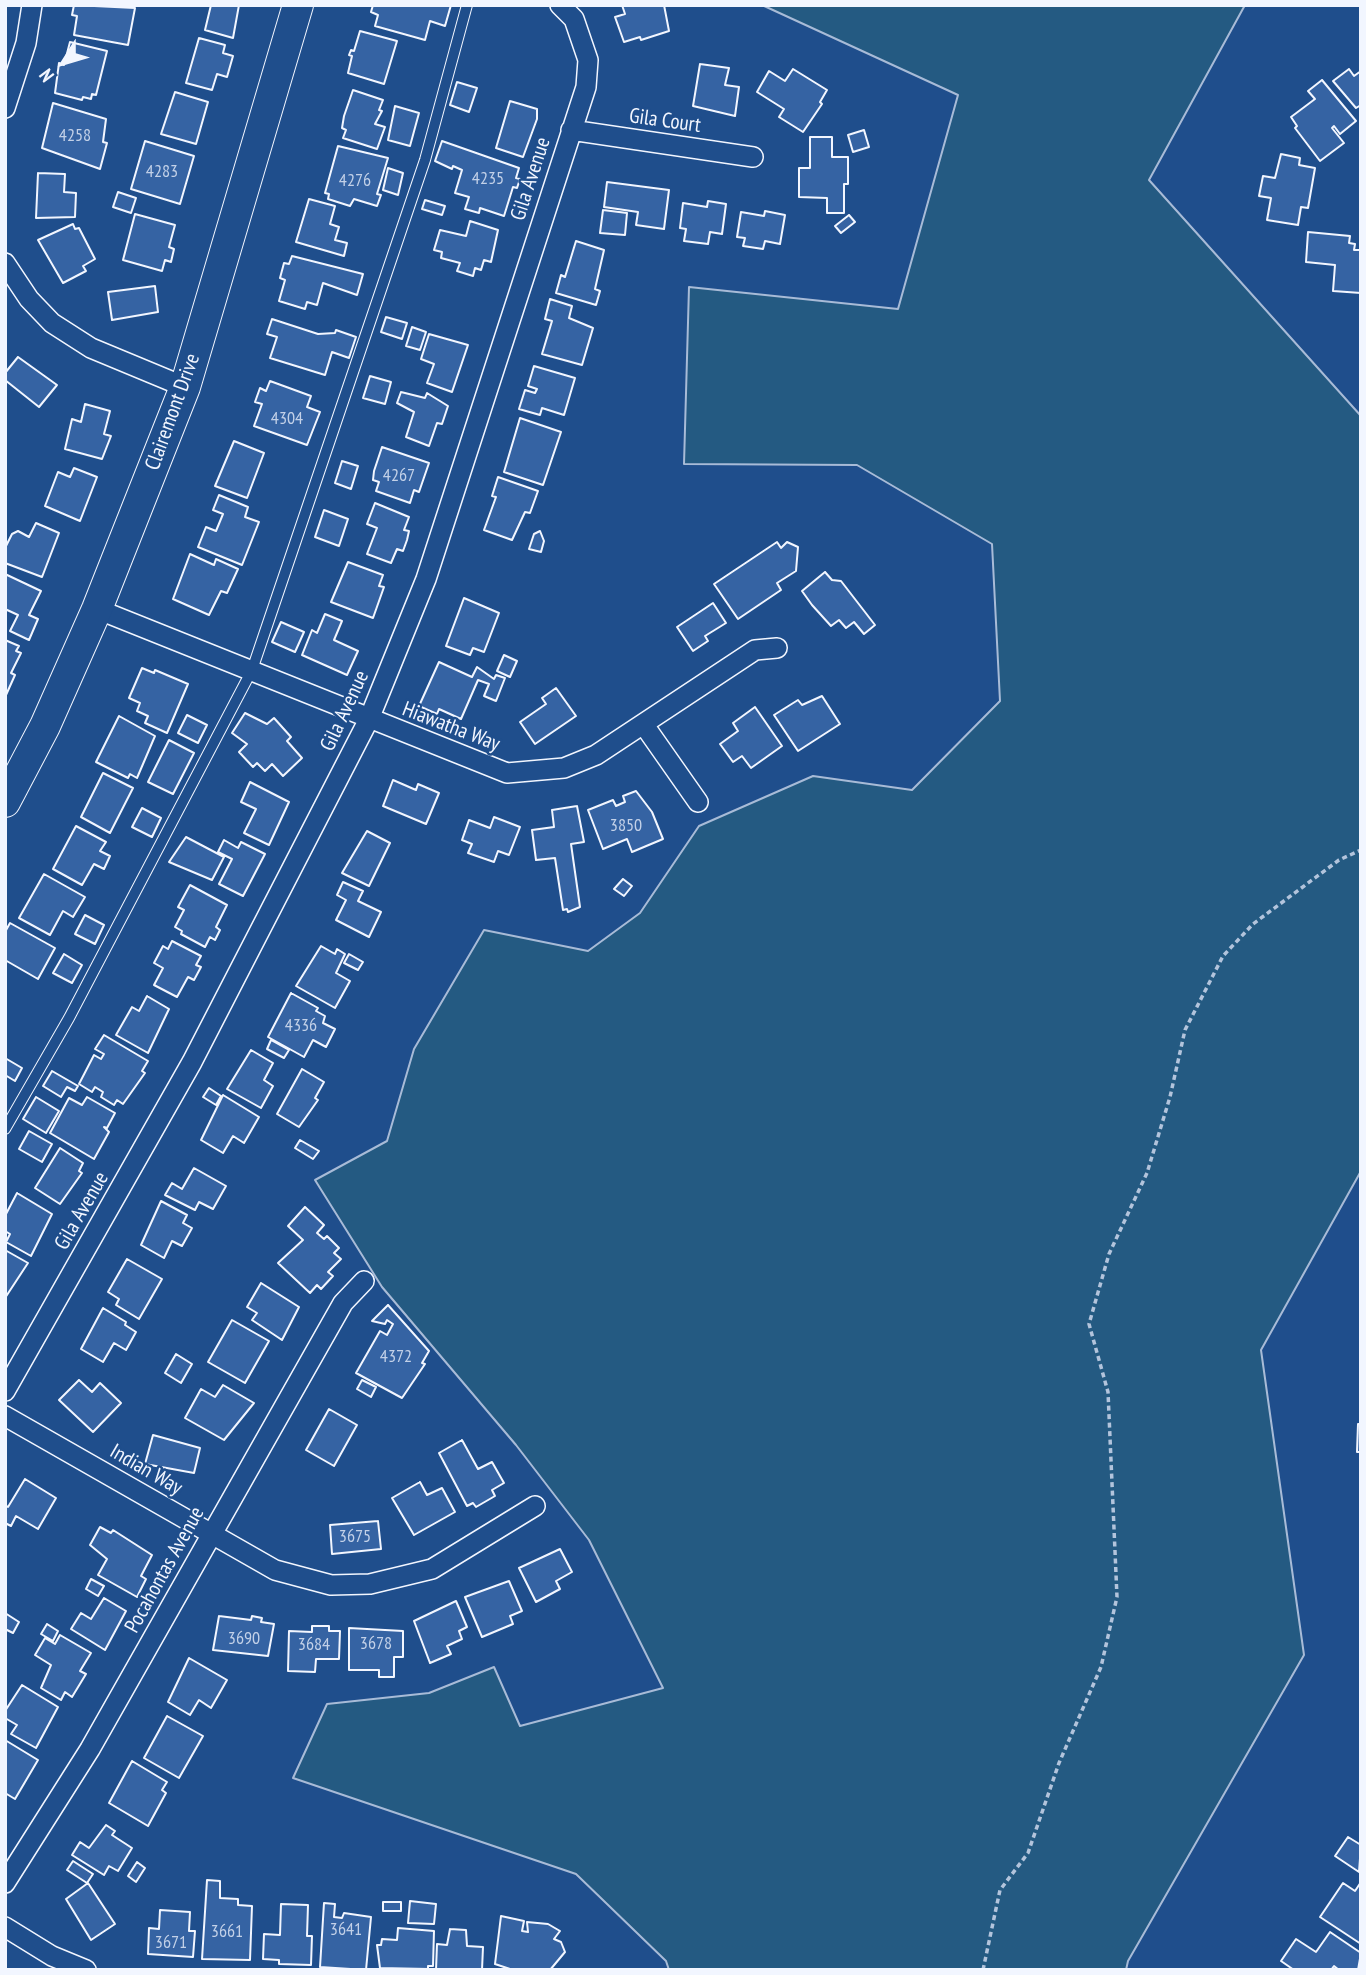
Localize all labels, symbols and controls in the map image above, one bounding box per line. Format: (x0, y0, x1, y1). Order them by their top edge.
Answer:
north arrow (28, 28, 98, 98)
text: N (34, 64, 59, 87)
street label: Gila Court (628, 104, 702, 138)
house number: 4258 (59, 125, 91, 147)
street label: Gila Avenue (506, 134, 556, 224)
house number: 4283 (146, 161, 178, 183)
house number: 4235 (472, 168, 504, 190)
house number: 4276 (339, 170, 371, 192)
street label: Clairemont Drive (140, 350, 206, 474)
house number: 4304 (271, 408, 303, 430)
house number: 4267 (383, 465, 415, 487)
street label: Gila Avenue (315, 667, 375, 755)
street label: Hiawatha Way (399, 697, 503, 757)
house number: 3850 (610, 815, 642, 837)
house number: 4336 (285, 1015, 317, 1037)
street label: Gila Avenue (50, 1168, 114, 1254)
house number: 4372 (380, 1346, 412, 1368)
street label: Indian Way (105, 1439, 187, 1501)
street label: Pocahontas Avenue (120, 1503, 210, 1637)
house number: 3675 (339, 1526, 371, 1548)
house number: 3690 (228, 1628, 260, 1650)
house number: 3678 (360, 1633, 392, 1655)
house number: 3684 (298, 1634, 330, 1656)
house number: 3641 (330, 1919, 362, 1941)
house number: 3661 (211, 1921, 243, 1943)
house number: 3671 (155, 1932, 187, 1954)

